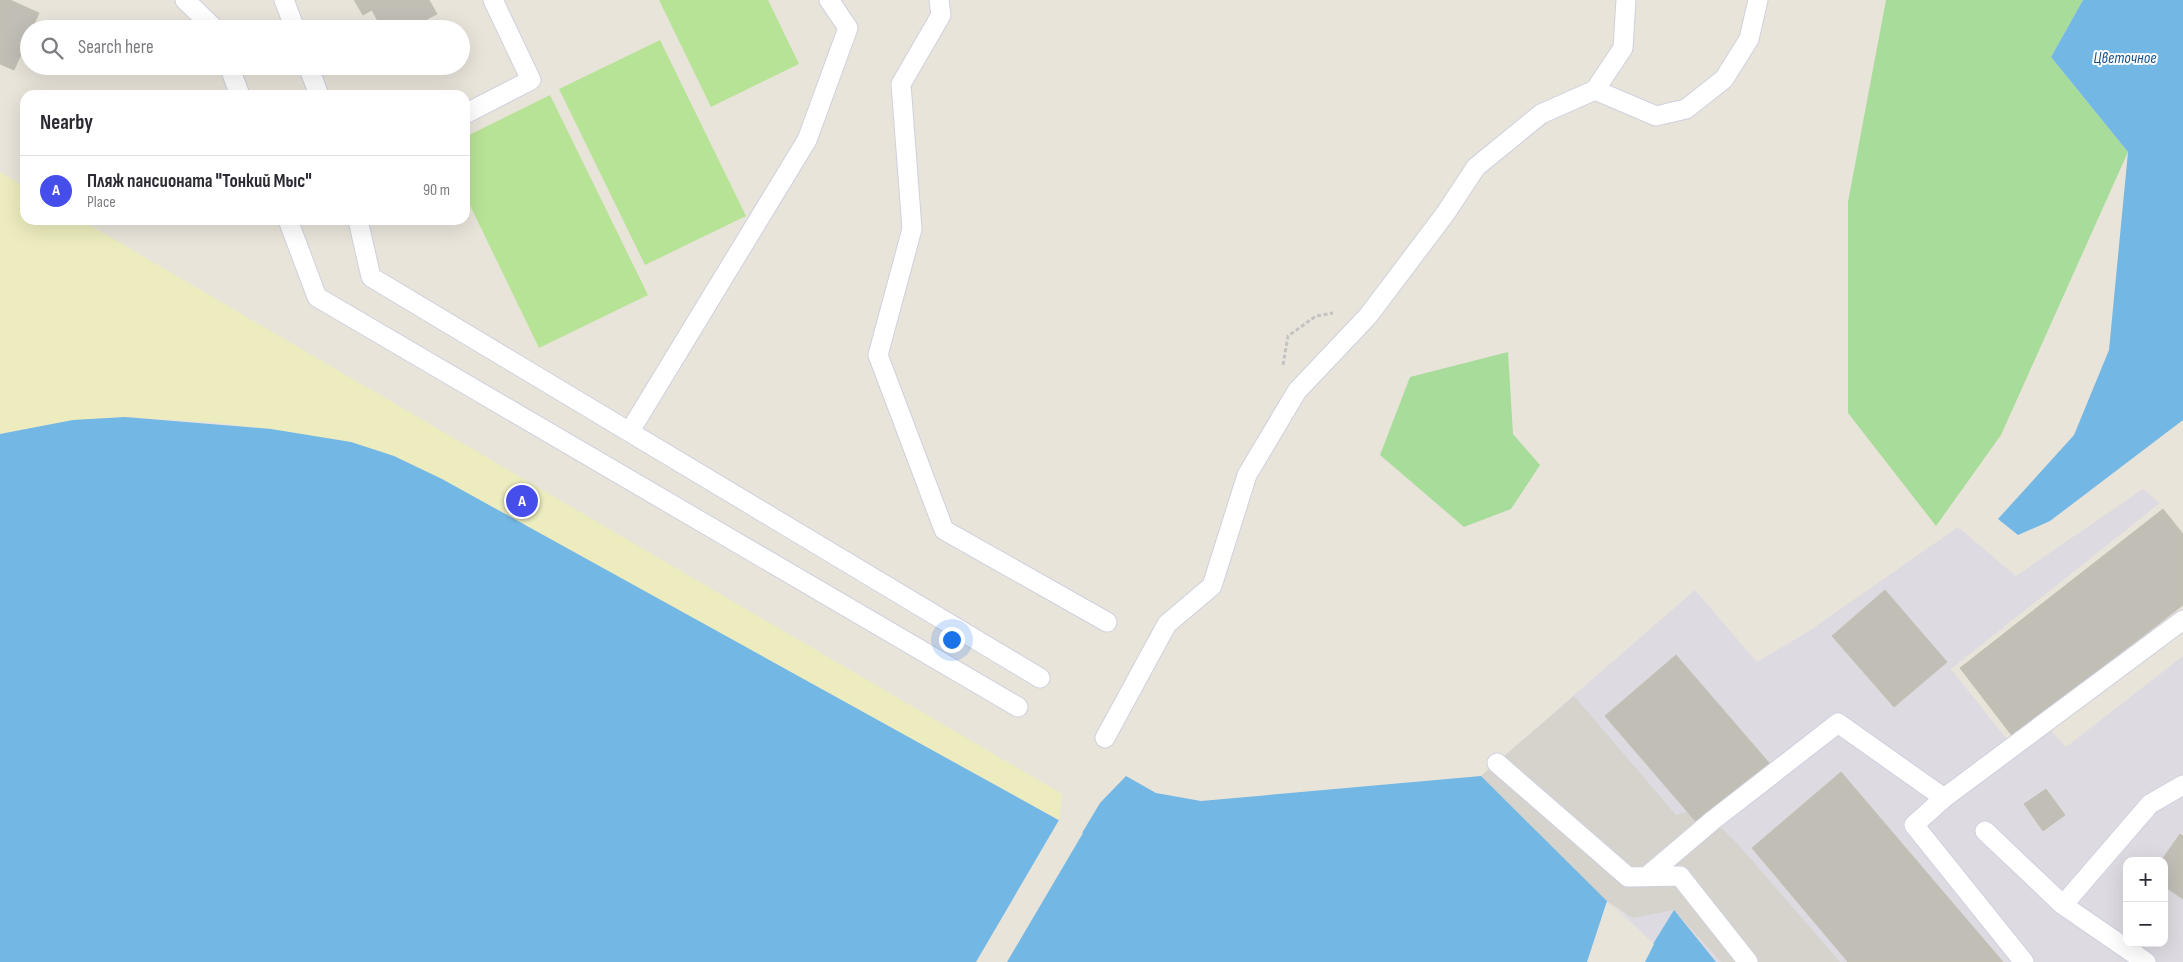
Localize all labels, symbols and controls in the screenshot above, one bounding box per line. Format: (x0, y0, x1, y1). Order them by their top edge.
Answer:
search box (20, 20, 470, 75)
icon: search (38, 34, 66, 62)
text: Search here (78, 36, 154, 59)
water label: Цветочное (2094, 49, 2156, 68)
text: Nearby (40, 110, 93, 135)
text: Пляж пансионата "Тонкий Мыс" (87, 170, 312, 193)
text: A (52, 181, 60, 200)
text: 90 m (423, 181, 450, 200)
text: Place (87, 193, 116, 212)
pin: A (506, 482, 538, 520)
your location (939, 627, 965, 653)
map controls (2123, 857, 2168, 947)
button: + (2123, 857, 2168, 902)
button: − (2123, 902, 2168, 947)

